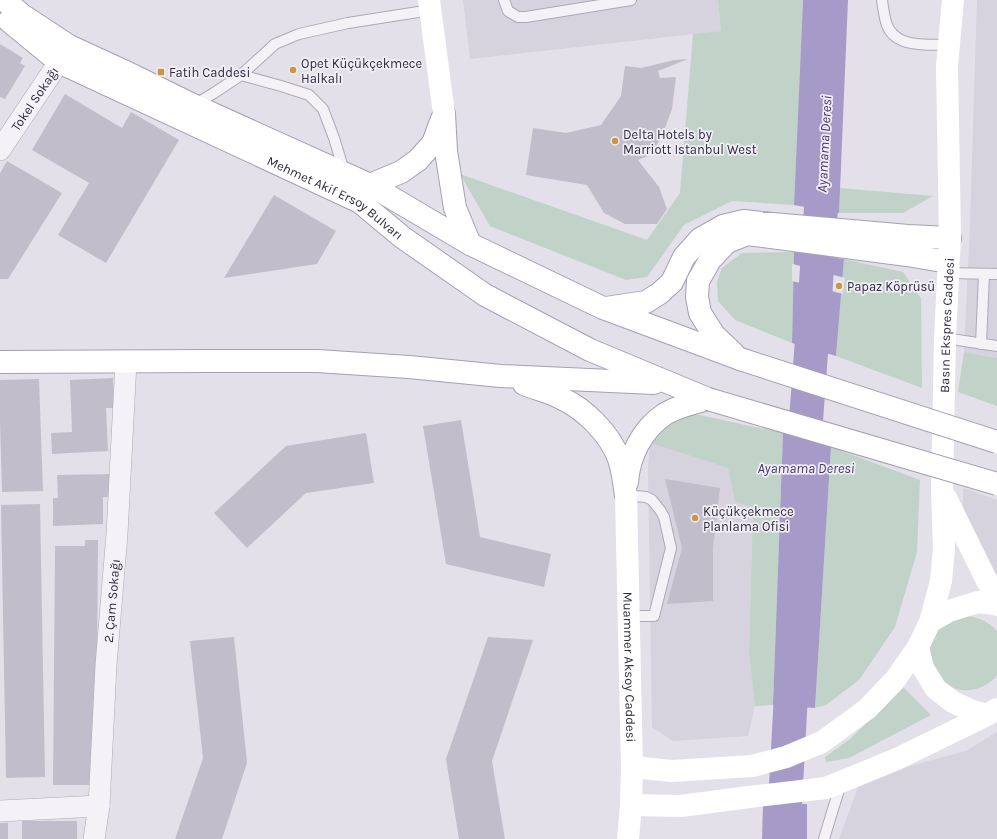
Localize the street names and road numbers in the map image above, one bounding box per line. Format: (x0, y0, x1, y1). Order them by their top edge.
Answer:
street label: Tokel Sokağı (8, 64, 62, 134)
street label: Mehmet Akif Ersoy Bulvarı (265, 153, 406, 243)
street label: Basın Ekspres Caddesi (937, 257, 957, 393)
street label: 2. Çam Sokağı (101, 558, 123, 643)
street label: Muammer Aksoy Caddesi (620, 591, 638, 742)

